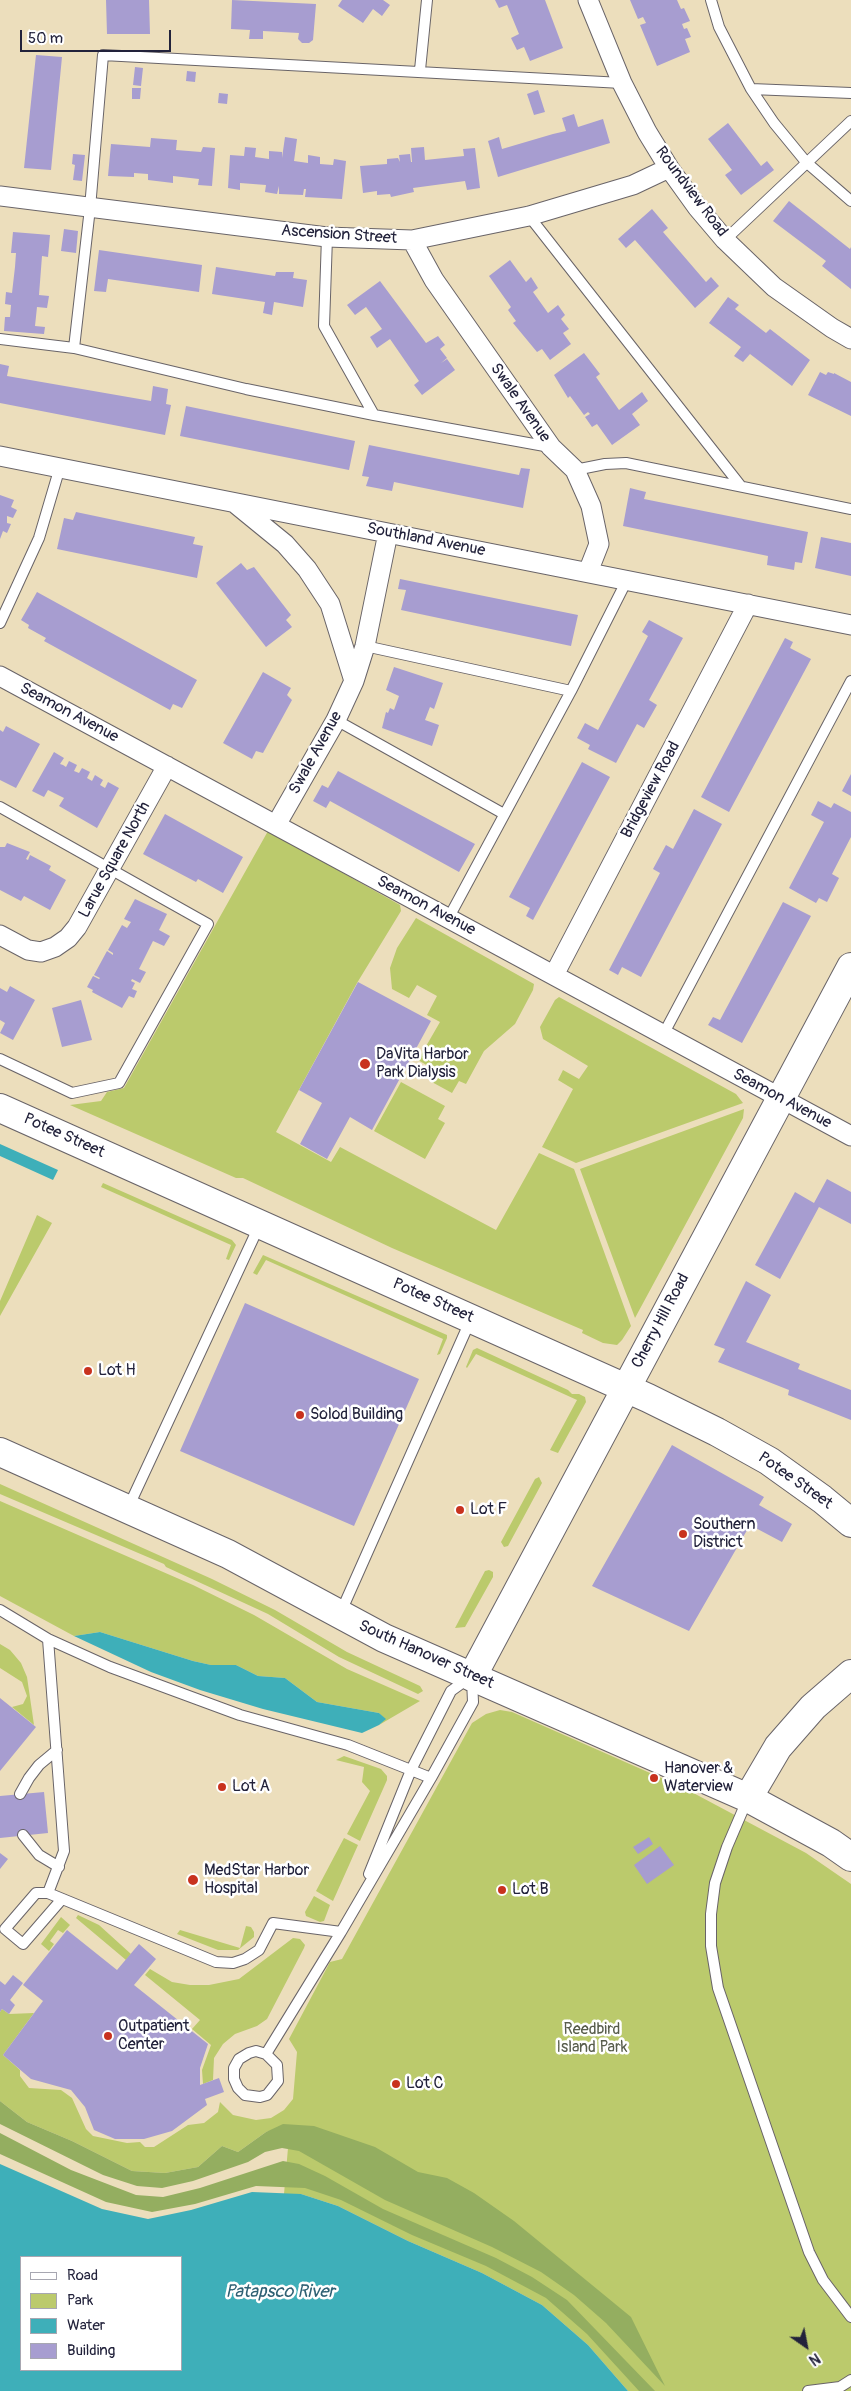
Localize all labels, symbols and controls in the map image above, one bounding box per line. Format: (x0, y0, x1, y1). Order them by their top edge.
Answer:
scale bar (22, 20, 174, 52)
text: 50 m (28, 29, 63, 48)
street label: Roundview Road (651, 143, 731, 241)
street label: Ascension Street (280, 221, 398, 249)
street label: Swale Avenue (486, 360, 554, 446)
street label: Southland Avenue (365, 519, 487, 561)
street label: Seamon Avenue (16, 679, 122, 747)
street label: Swale Avenue (285, 708, 347, 798)
street label: Bridgeview Road (617, 738, 685, 842)
street label: Larue Square North (75, 799, 155, 921)
street label: Seamon Avenue (373, 872, 479, 940)
place label: DaVita Harbor Park Dialysis (376, 1045, 469, 1083)
marker: DaVita Harbor Park Dialysis (358, 1057, 372, 1071)
street label: Seamon Avenue (729, 1065, 835, 1133)
street label: Potee Street (21, 1110, 107, 1162)
street label: Cherry Hill Road (628, 1270, 694, 1372)
street label: Potee Street (390, 1275, 476, 1327)
place label: Lot H (98, 1361, 136, 1381)
marker: Lot H (82, 1365, 94, 1377)
place label: Solod Building (310, 1405, 403, 1425)
marker: Solod Building (294, 1409, 306, 1421)
street label: Potee Street (754, 1448, 836, 1514)
place label: Lot F (470, 1500, 507, 1520)
marker: Lot F (454, 1504, 466, 1516)
place label: Southern District (693, 1515, 756, 1553)
marker: Southern District (677, 1528, 689, 1540)
street label: South Hanover Street (355, 1617, 497, 1693)
place label: Hanover & Waterview (664, 1759, 733, 1797)
marker: Hanover & Waterview (648, 1772, 660, 1784)
place label: Lot A (232, 1777, 270, 1797)
marker: Lot A (216, 1781, 228, 1793)
place label: MedStar Harbor Hospital (204, 1861, 309, 1899)
marker: MedStar Harbor Hospital (186, 1873, 200, 1887)
place label: Lot B (512, 1880, 549, 1900)
marker: Lot B (496, 1884, 508, 1896)
place label: Outpatient Center (118, 2017, 189, 2055)
park label: Reedbird Island Park (557, 2020, 627, 2058)
marker: Outpatient Center (102, 2030, 114, 2042)
place label: Lot C (406, 2074, 443, 2094)
marker: Lot C (390, 2078, 402, 2090)
legend (20, 2256, 182, 2371)
text: Road (67, 2266, 98, 2285)
water label: Patapsco River (225, 2281, 335, 2303)
text: Park (67, 2291, 93, 2310)
text: Water (67, 2316, 105, 2335)
north arrow (781, 2321, 831, 2371)
text: Building (67, 2341, 115, 2360)
text: N (806, 2349, 823, 2369)

